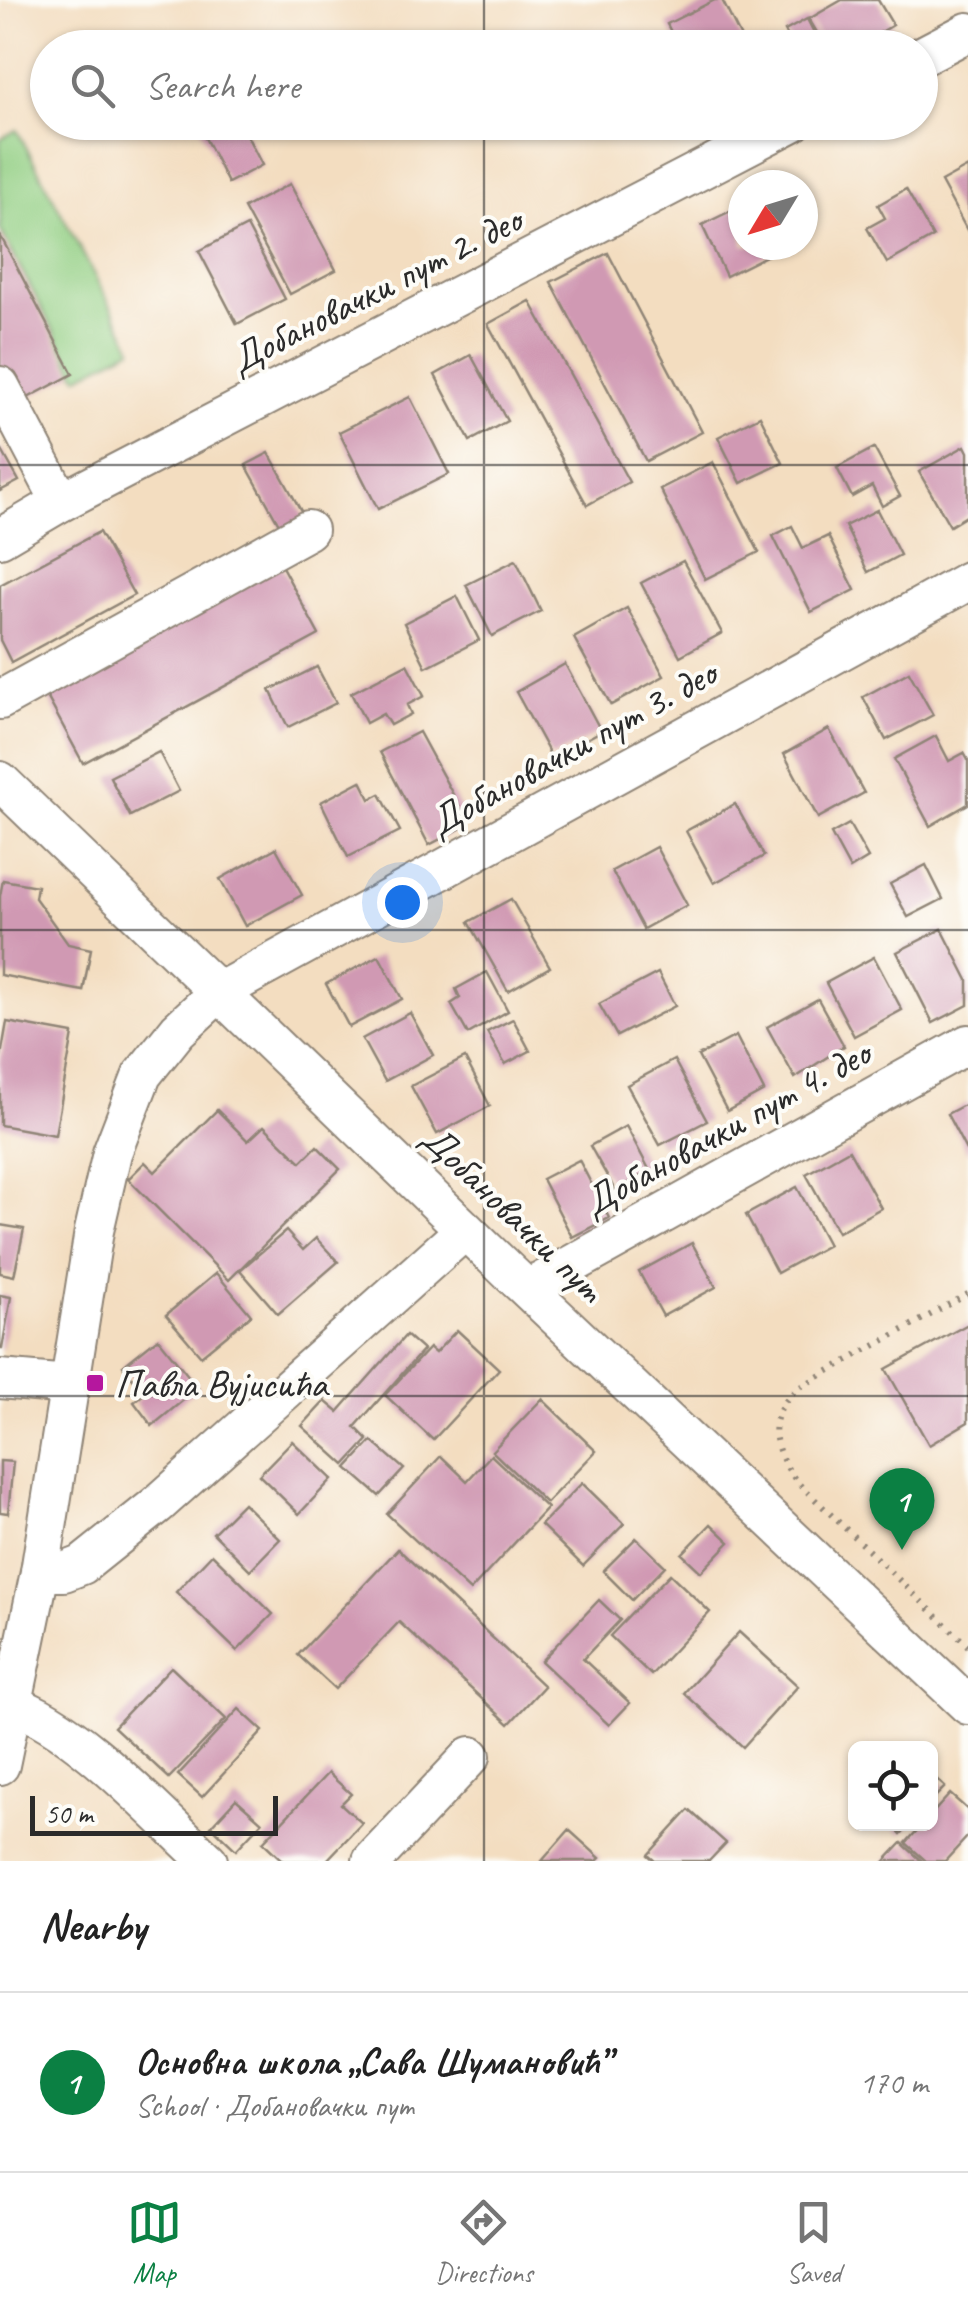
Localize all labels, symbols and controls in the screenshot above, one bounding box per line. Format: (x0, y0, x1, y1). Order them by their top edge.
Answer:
search box (30, 30, 938, 140)
icon: search (65, 58, 120, 113)
text: Search here (145, 62, 300, 109)
north arrow (728, 170, 818, 260)
street label: Добановачки пут 2. део (221, 193, 533, 385)
street label: Добановачки пут 3. део (420, 646, 728, 848)
your location (377, 877, 428, 928)
street label: Добановачки пут 4. део (574, 1026, 882, 1228)
street label: Добановачки пут (411, 1113, 616, 1314)
place label: Павла Вујисића (115, 1359, 330, 1409)
marker: Павла Вујисића (84, 1372, 106, 1394)
pin: 1 (870, 1468, 934, 1550)
map controls (848, 1741, 938, 1831)
button: locate (848, 1741, 938, 1831)
scale bar (30, 1791, 278, 1836)
text: 50 m (45, 1796, 93, 1831)
text: Nearby (40, 1900, 146, 1953)
text: Основна школа „Сава Шумановић” (135, 2038, 609, 2085)
text: 1 (65, 2062, 80, 2103)
text: 170 m (859, 2062, 928, 2103)
text: School · Добановачки пут (135, 2085, 413, 2126)
tab: Map (127, 2195, 182, 2290)
tab: Directions (435, 2195, 533, 2290)
tab: Saved (786, 2195, 841, 2290)

